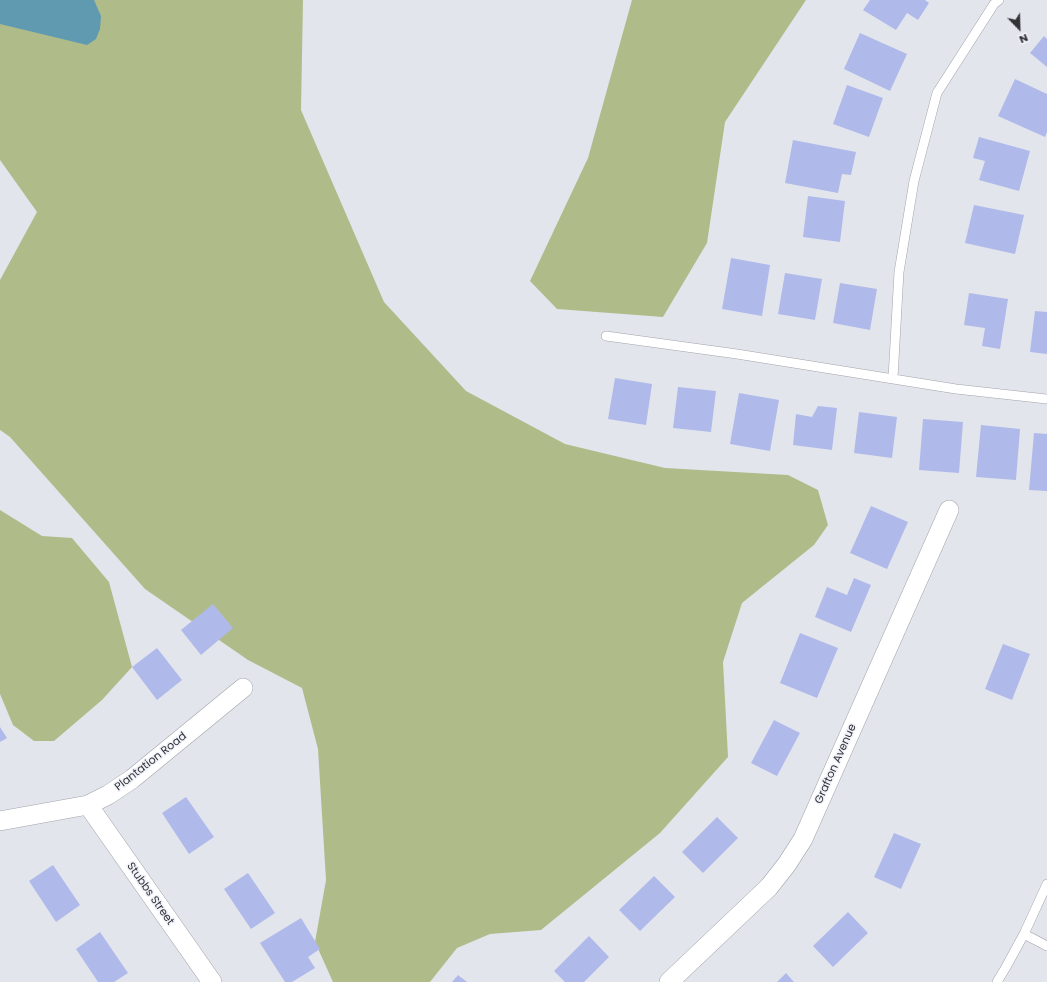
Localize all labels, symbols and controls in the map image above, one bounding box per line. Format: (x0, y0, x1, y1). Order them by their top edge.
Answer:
north arrow (999, 8, 1039, 48)
text: N (1017, 30, 1031, 48)
street label: Grafton Avenue (812, 722, 860, 806)
street label: Plantation Road (113, 730, 189, 794)
street label: Stubbs Street (124, 860, 176, 928)

